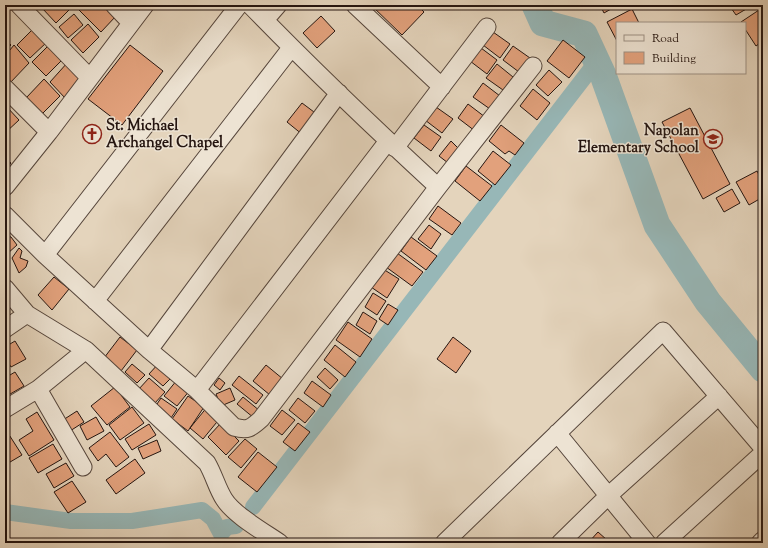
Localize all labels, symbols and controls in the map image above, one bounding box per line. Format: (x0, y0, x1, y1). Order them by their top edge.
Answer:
legend (616, 22, 746, 74)
text: Road (652, 30, 679, 48)
text: Building (652, 50, 696, 68)
place label: St. Michael Archangel Chapel (106, 116, 224, 154)
place label: Napolan Elementary School (578, 121, 700, 159)
church icon: St. Michael Archangel Chapel (81, 123, 103, 145)
school or university icon: Napolan Elementary School (702, 128, 724, 150)

